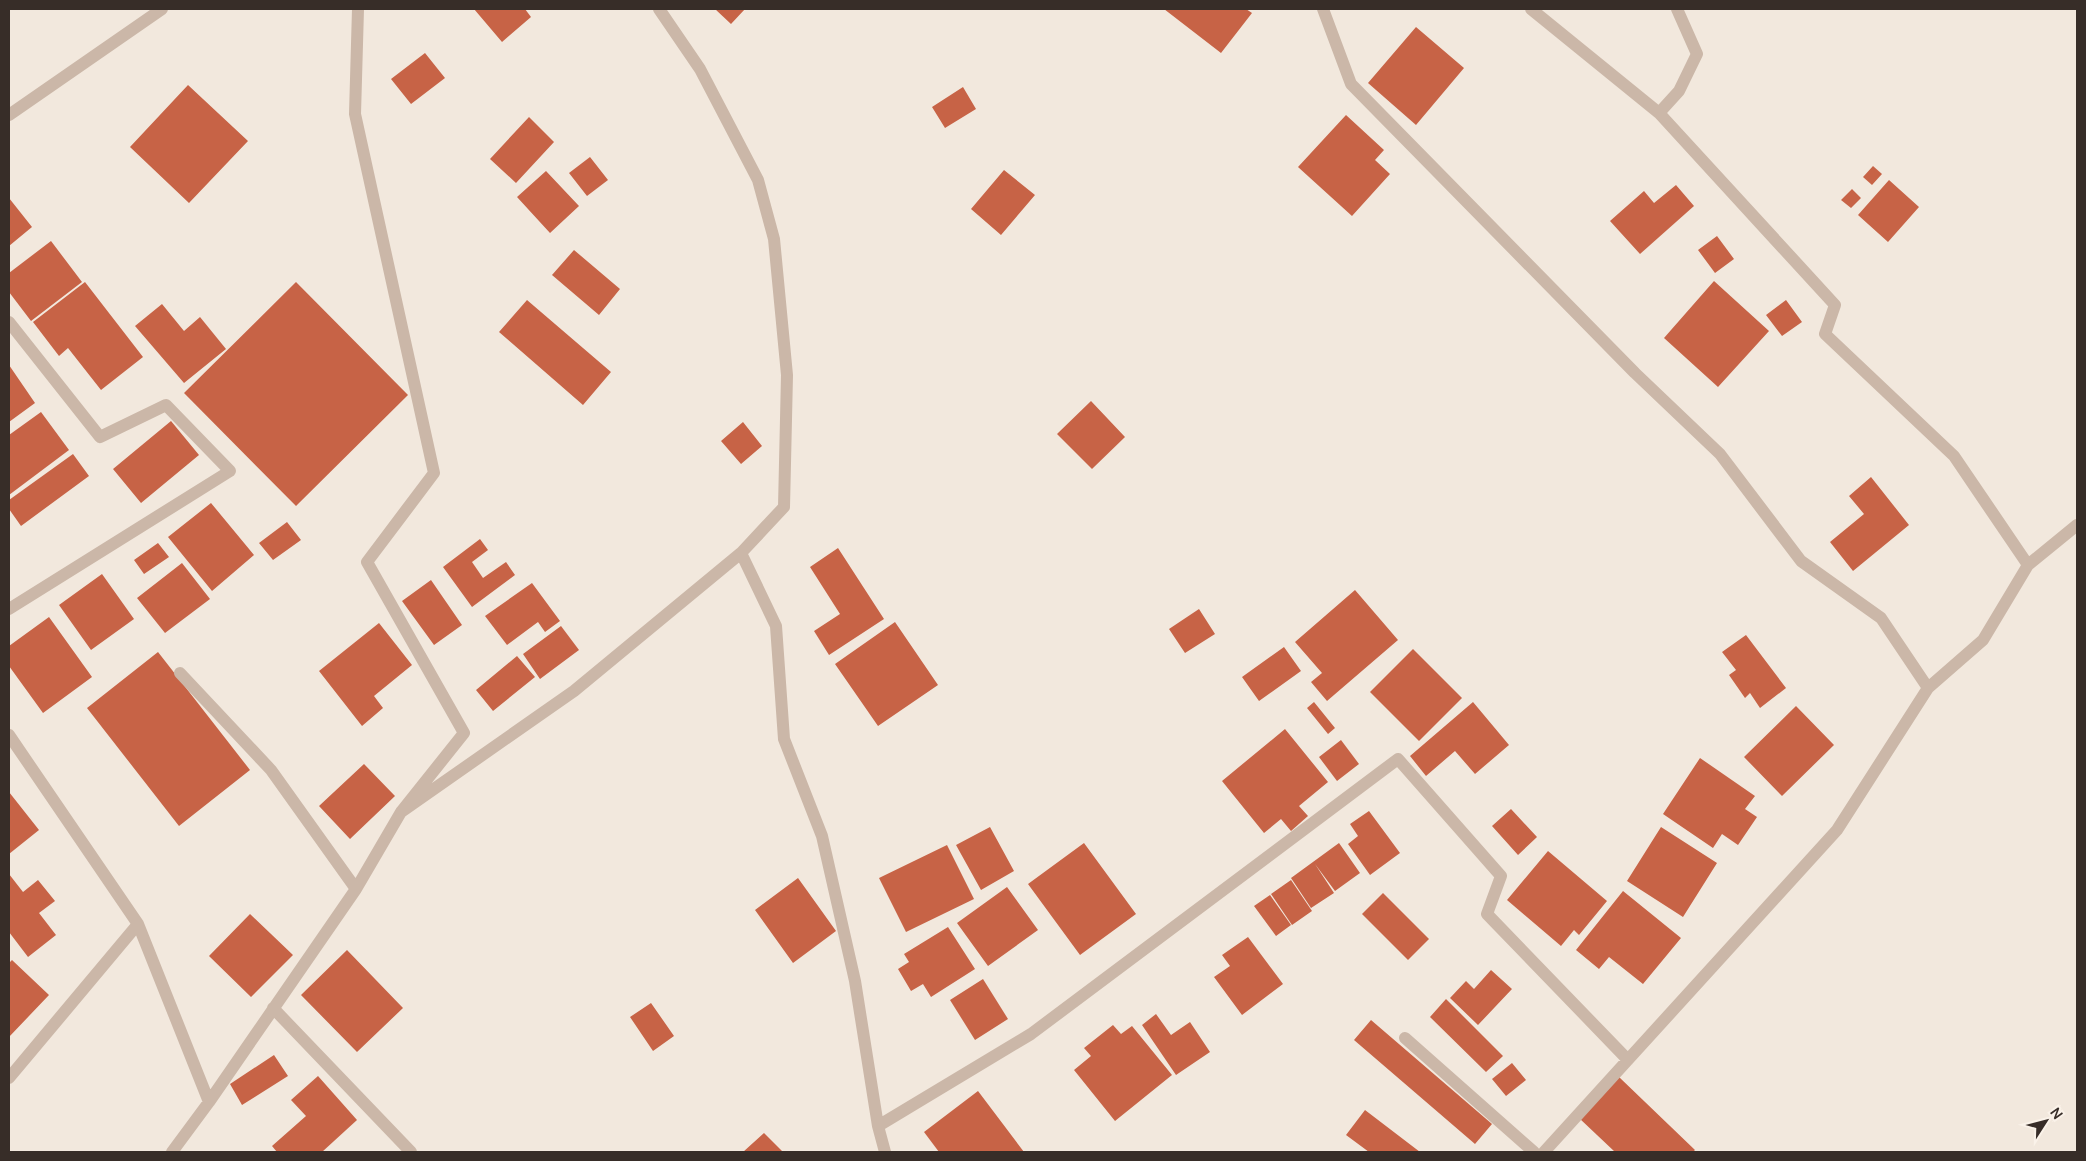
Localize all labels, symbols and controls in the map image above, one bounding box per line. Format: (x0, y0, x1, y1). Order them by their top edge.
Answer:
north arrow (2021, 1096, 2071, 1146)
text: N (2046, 1103, 2068, 1123)

